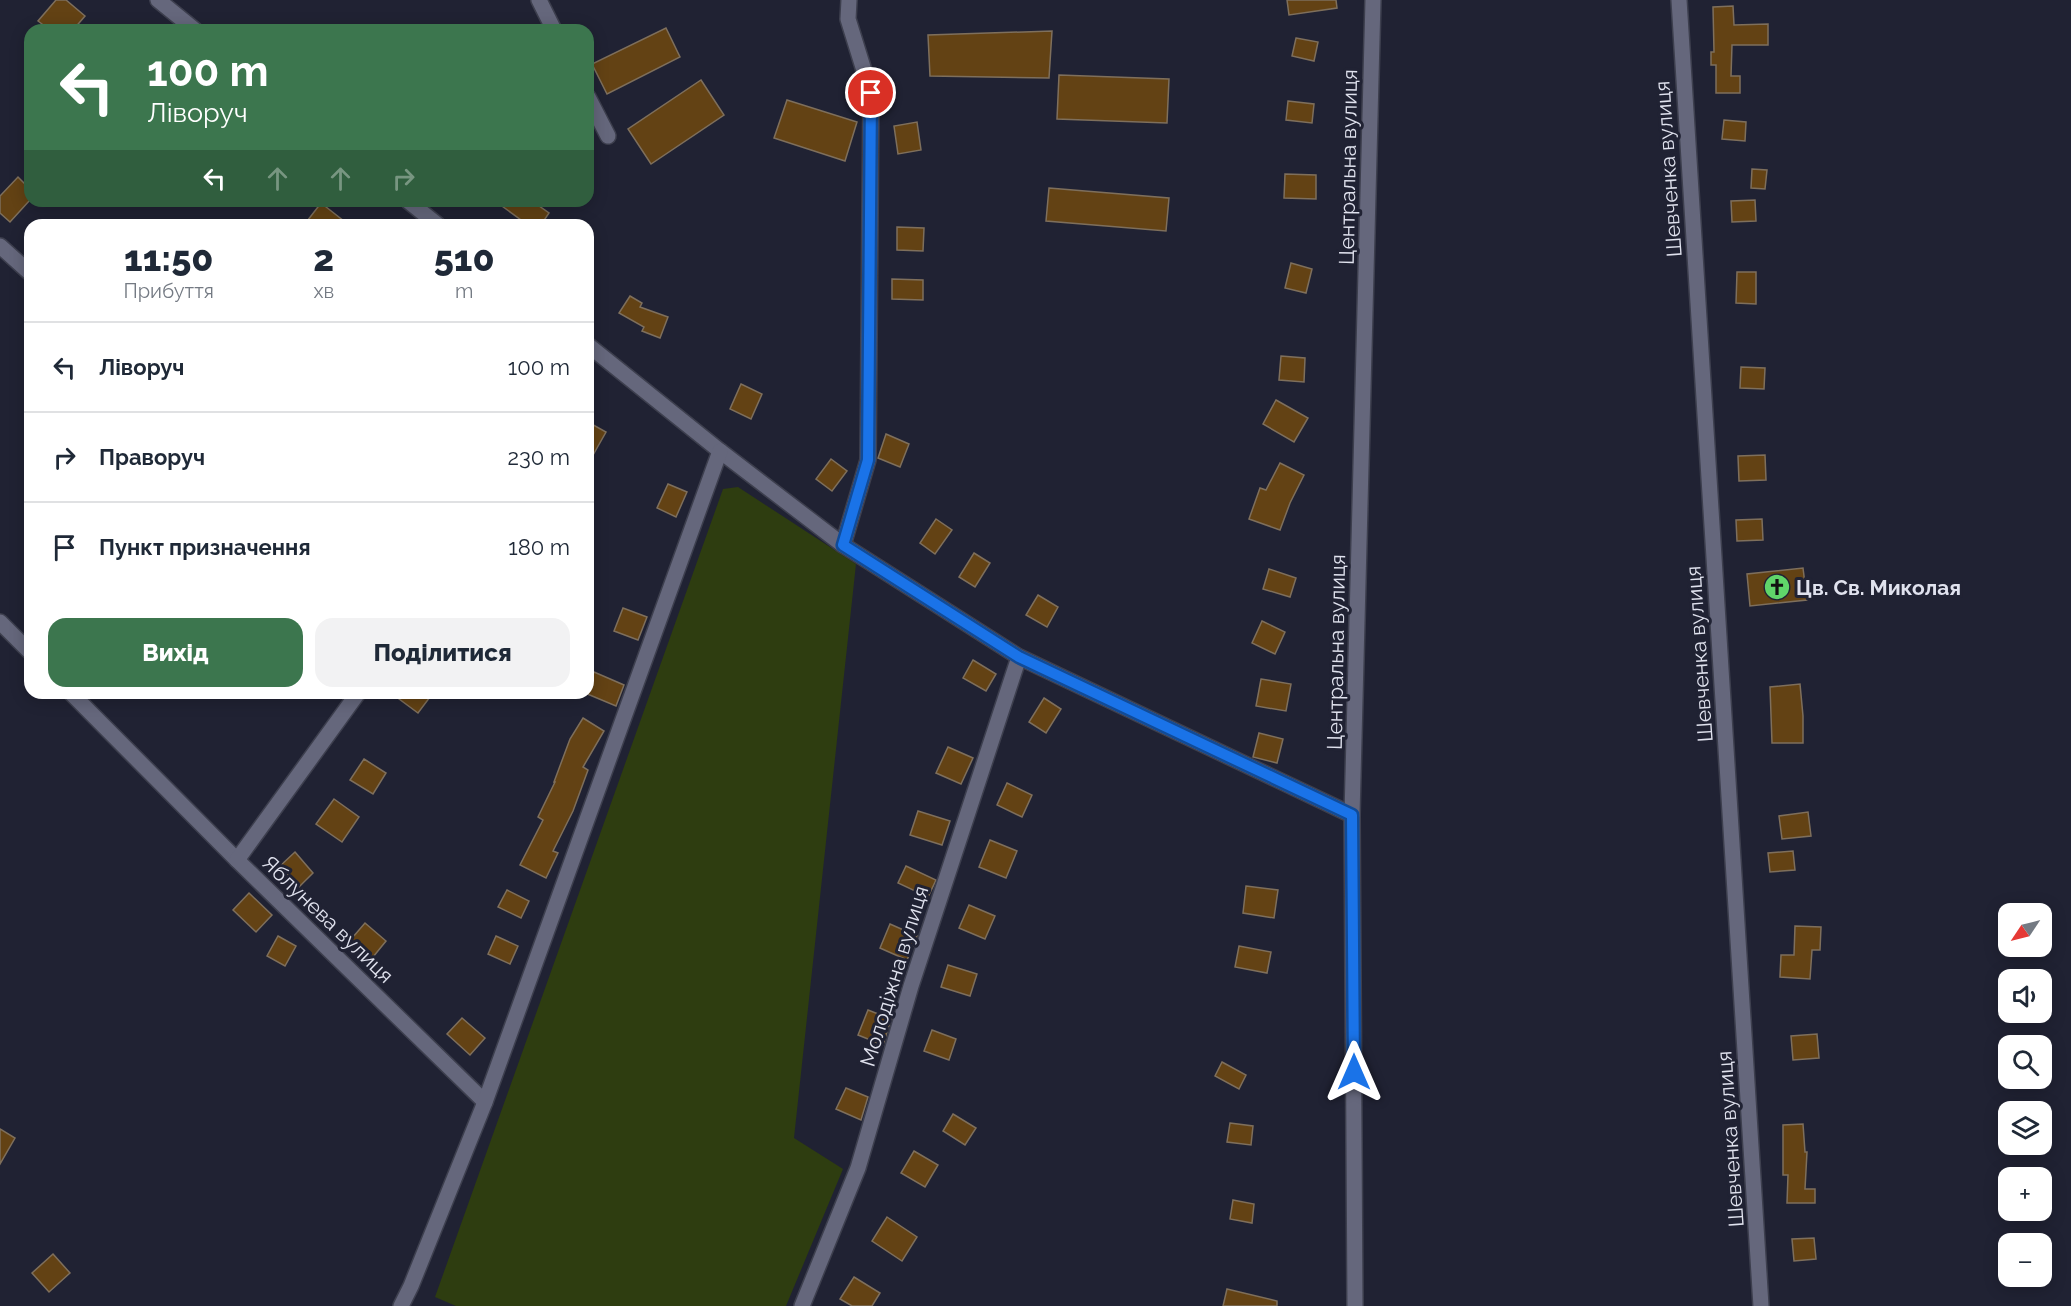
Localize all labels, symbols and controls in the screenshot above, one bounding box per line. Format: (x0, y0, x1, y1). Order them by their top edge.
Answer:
text: 100 m (147, 47, 269, 96)
icon: left (48, 48, 126, 126)
pin (845, 67, 896, 118)
street label: Центральна вулиця (1334, 69, 1362, 265)
icon: arrive (854, 76, 887, 109)
street label: Шевченка вулиця (1649, 80, 1687, 258)
text: Ліворуч (147, 97, 248, 128)
icon: left (198, 162, 231, 195)
icon: ahead (261, 162, 294, 195)
icon: ahead (324, 162, 357, 195)
icon: right (387, 162, 420, 195)
text: 11:50 (124, 237, 213, 279)
text: 2 (313, 237, 334, 279)
text: 510 (434, 237, 495, 279)
text: Прибуття (123, 279, 214, 303)
text: хв (313, 279, 334, 303)
text: m (455, 279, 473, 303)
icon: left (48, 351, 81, 384)
text: Ліворуч (99, 354, 184, 380)
text: 100 m (508, 354, 570, 380)
icon: right (48, 441, 81, 474)
text: Праворуч (99, 444, 205, 470)
text: 230 m (507, 444, 570, 470)
icon: arrive (48, 531, 81, 564)
text: Пункт призначення (99, 534, 311, 560)
text: 180 m (508, 534, 570, 560)
street label: Центральна вулиця (1322, 554, 1350, 750)
street label: Шевченка вулиця (1680, 565, 1718, 743)
church icon: Цв. Св. Миколая (1762, 572, 1792, 602)
place label: Цв. Св. Миколая (1796, 575, 1961, 600)
button: Вихід (48, 618, 303, 687)
button: Поділитися (315, 618, 570, 687)
street label: Яблунева вулиця (257, 850, 399, 988)
street label: Молодіжна вулиця (855, 883, 933, 1069)
north arrow (1998, 903, 2052, 957)
map controls (1998, 903, 2052, 1287)
button: sound (1998, 969, 2052, 1023)
button: search (1998, 1035, 2052, 1089)
position arrow (1322, 1040, 1386, 1104)
street label: Шевченка вулиця (1711, 1050, 1749, 1228)
button: layers (1998, 1101, 2052, 1155)
button: + (1998, 1167, 2052, 1221)
button: − (1998, 1233, 2052, 1287)

